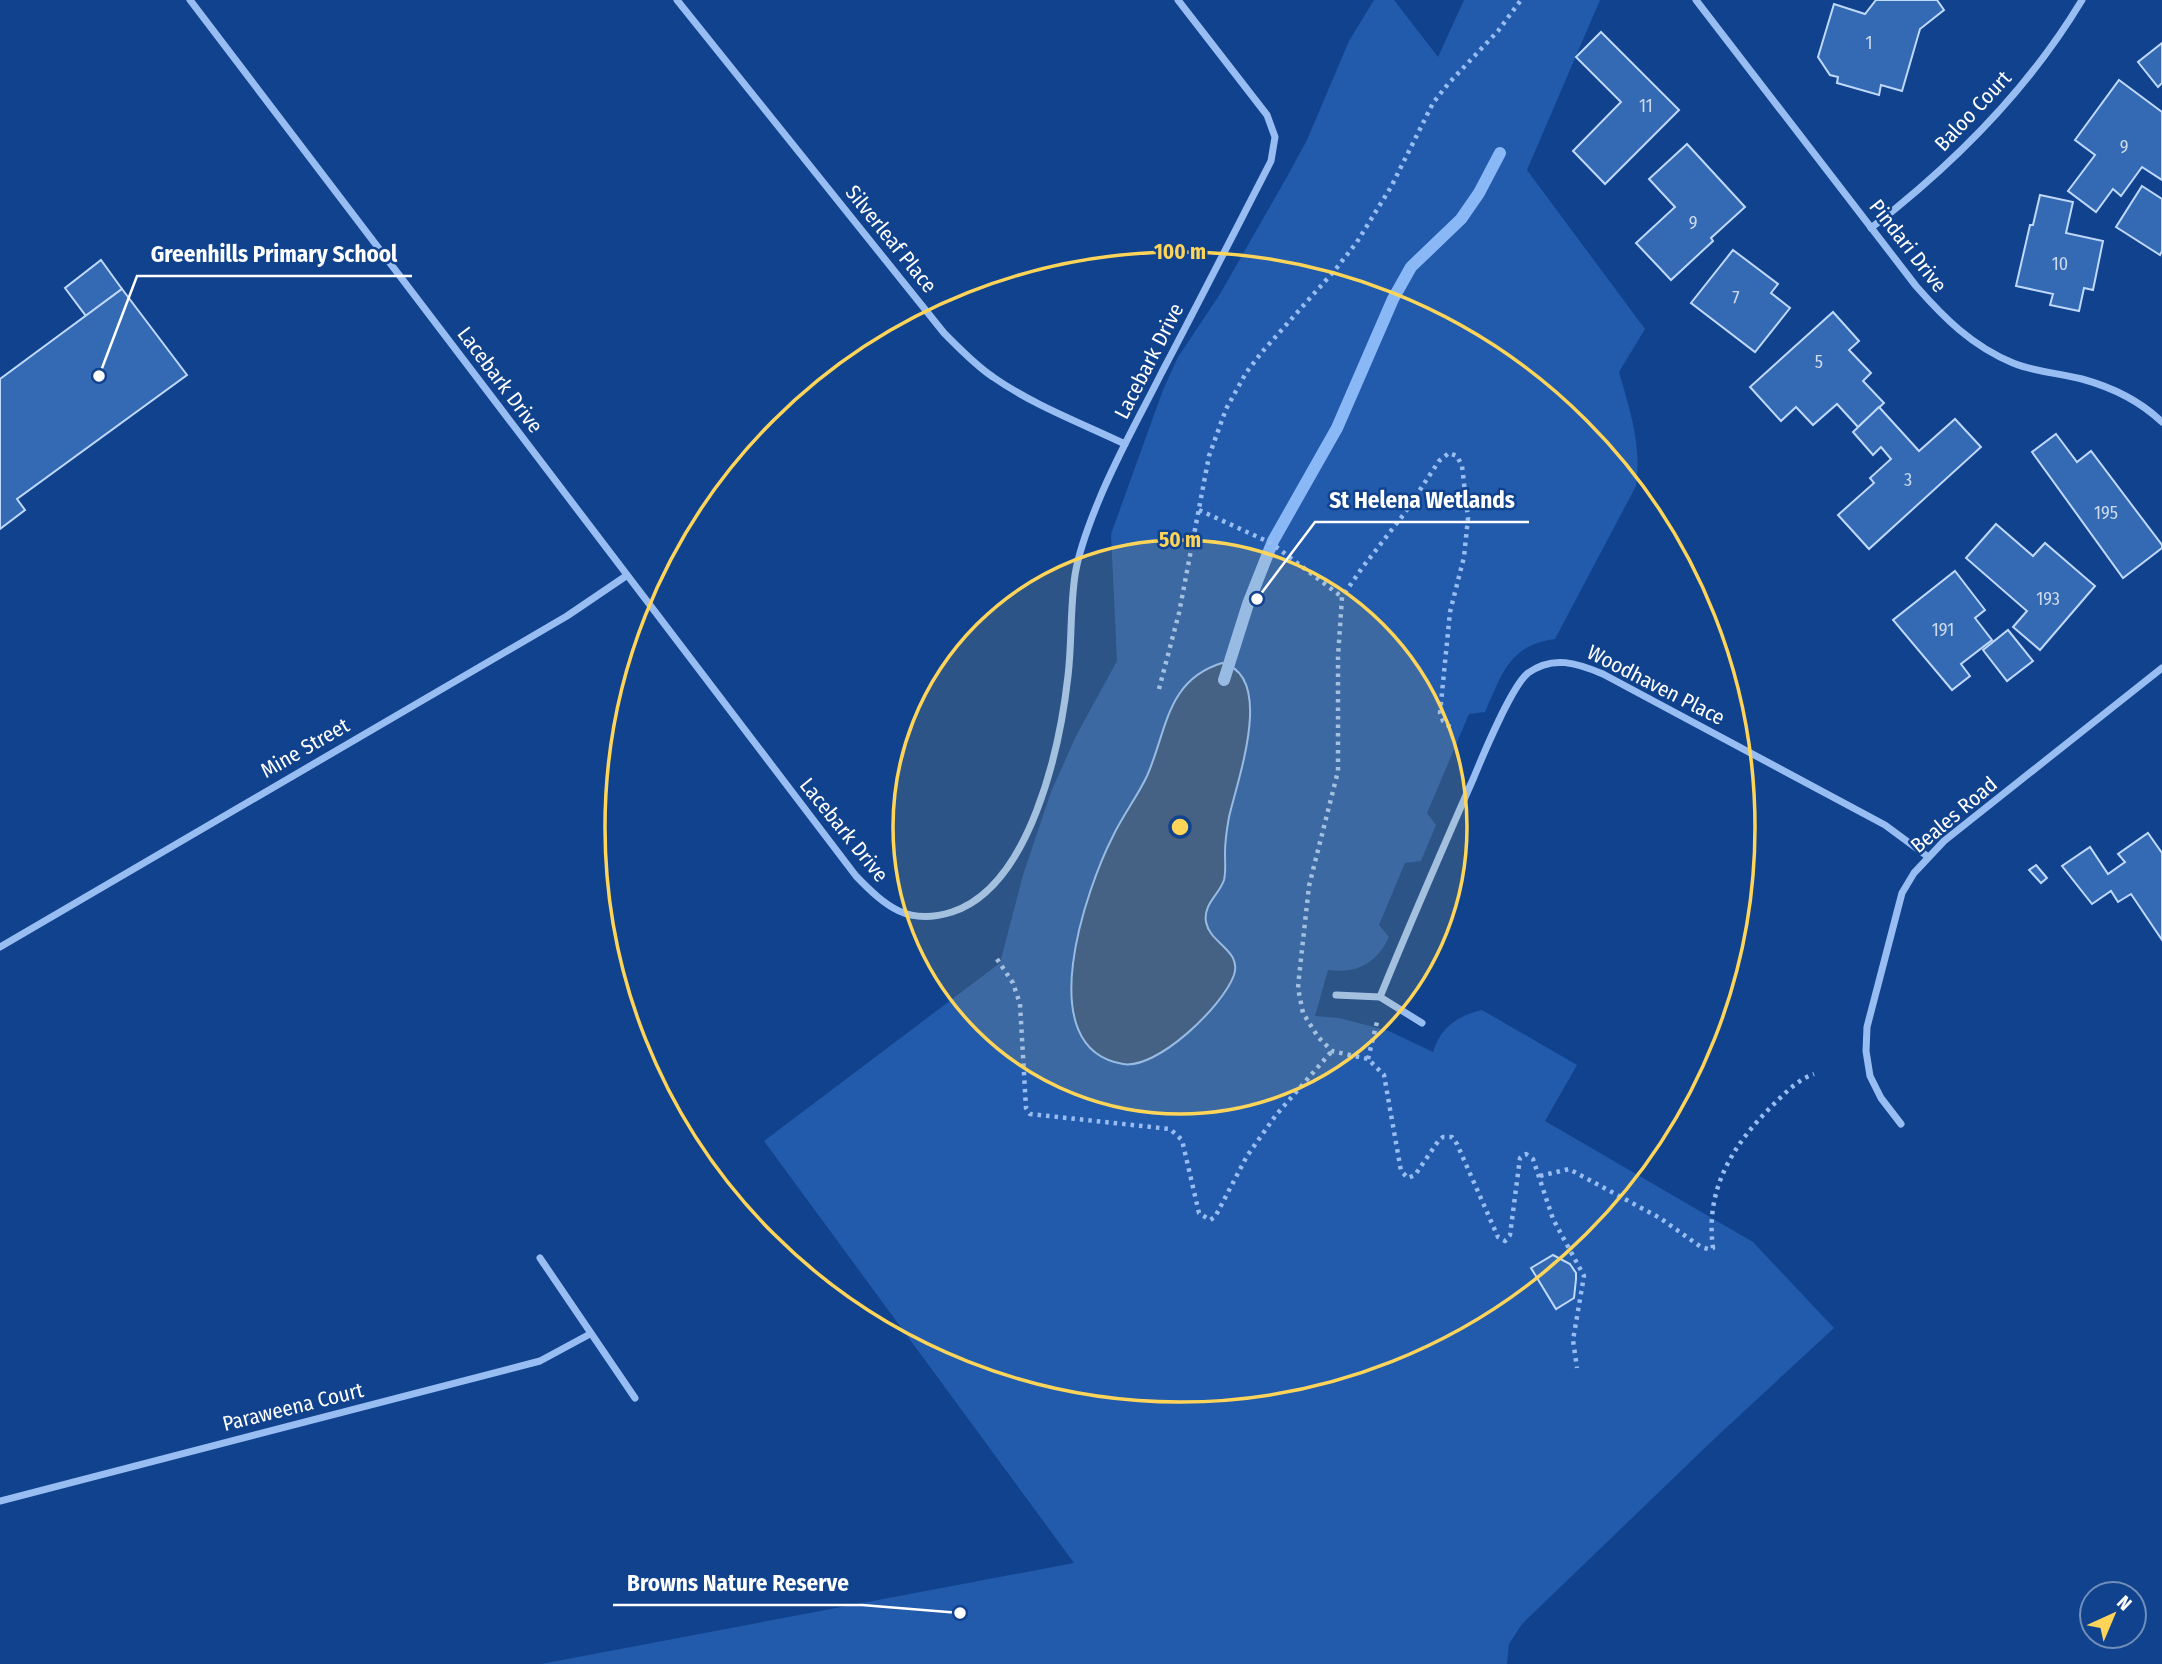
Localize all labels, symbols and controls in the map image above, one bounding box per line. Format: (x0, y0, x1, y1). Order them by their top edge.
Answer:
house number: 1 (1865, 32, 1873, 54)
street label: Baloo Court (1929, 65, 2017, 157)
house number: 11 (1639, 95, 1653, 117)
house number: 9 (2120, 136, 2128, 158)
street label: Silverleaf Place (840, 180, 942, 298)
street label: Pindari Drive (1864, 194, 1952, 298)
house number: 9 (1689, 212, 1697, 234)
callout: Greenhills Primary School (137, 232, 412, 276)
text: 100 m (1154, 239, 1206, 265)
text: Greenhills Primary School (151, 240, 398, 268)
house number: 10 (2052, 253, 2068, 275)
house number: 7 (1732, 287, 1740, 309)
street label: Lacebark Drive (1109, 299, 1189, 423)
street label: Lacebark Drive (452, 322, 548, 438)
house number: 5 (1815, 351, 1823, 373)
house number: 3 (1904, 469, 1912, 491)
callout: St Helena Wetlands (1315, 478, 1529, 522)
text: St Helena Wetlands (1329, 486, 1515, 514)
house number: 195 (2094, 502, 2118, 524)
text: 50 m (1159, 527, 1201, 553)
house number: 193 (2036, 588, 2060, 610)
house number: 191 (1932, 619, 1954, 641)
street label: Woodhaven Place (1583, 639, 1729, 731)
street label: Mine Street (256, 712, 354, 784)
street label: Beales Road (1905, 771, 2003, 859)
street label: Lacebark Drive (794, 773, 894, 887)
centre of rings (1168, 815, 1192, 839)
street label: Paraweena Court (220, 1377, 366, 1437)
callout: Browns Nature Reserve (613, 1561, 862, 1605)
text: Browns Nature Reserve (627, 1569, 849, 1597)
north arrow (2078, 1580, 2148, 1650)
text: N (2112, 1591, 2137, 1615)

